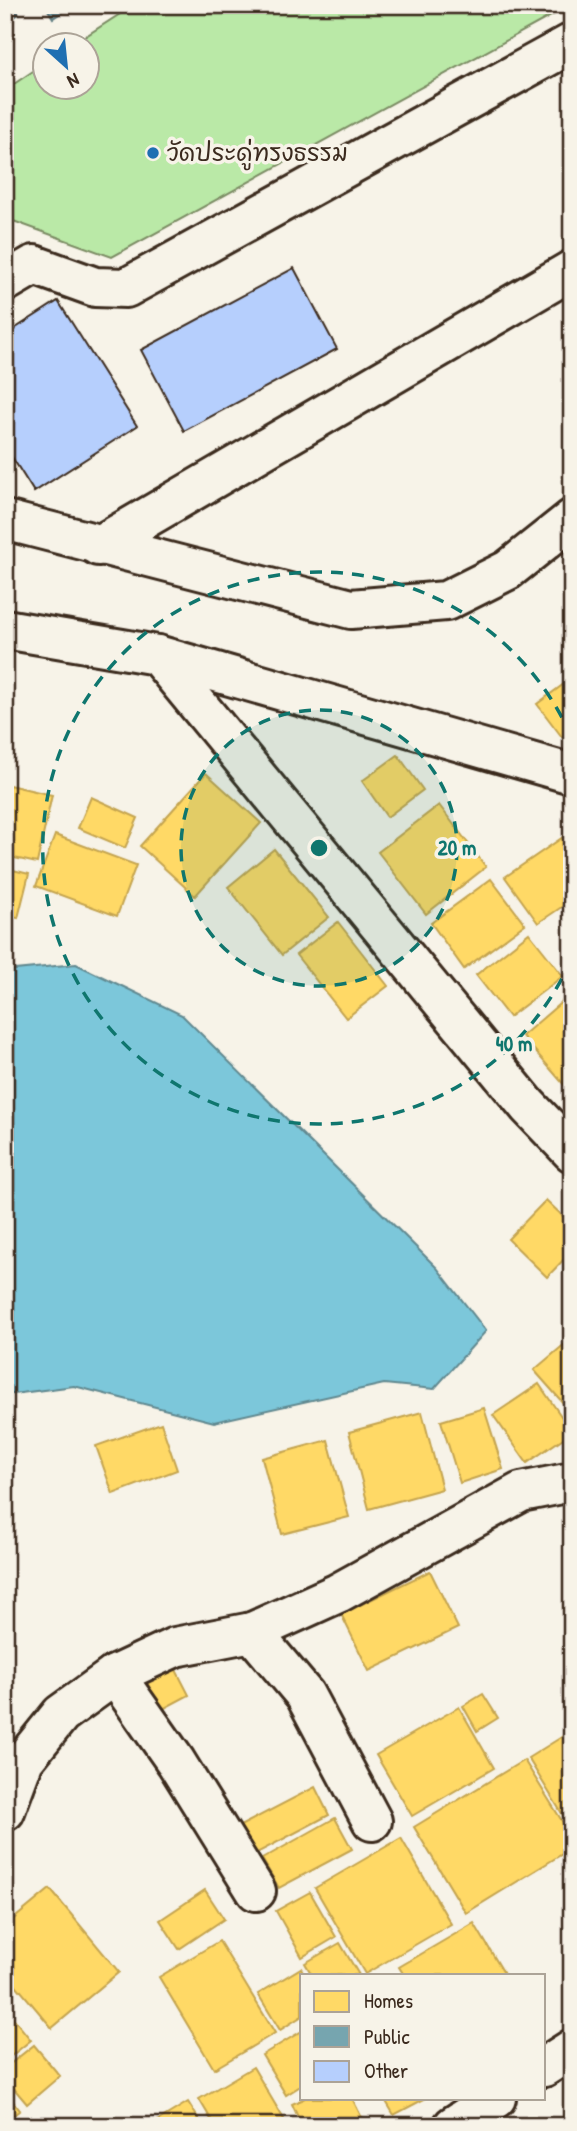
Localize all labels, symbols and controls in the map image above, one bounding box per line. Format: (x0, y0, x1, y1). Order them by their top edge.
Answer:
north arrow (32, 32, 102, 102)
text: N (63, 67, 84, 95)
place label: วัดประดู่ทรงธรรม (167, 136, 348, 171)
marker: วัดประดู่ทรงธรรม (145, 145, 161, 161)
text: 20 m (438, 833, 476, 862)
centre of rings (307, 836, 331, 860)
text: 40 m (496, 1029, 532, 1058)
legend (300, 1974, 546, 2100)
text: Homes (364, 1986, 413, 2015)
text: Public (364, 2022, 410, 2051)
text: Other (364, 2056, 408, 2085)

